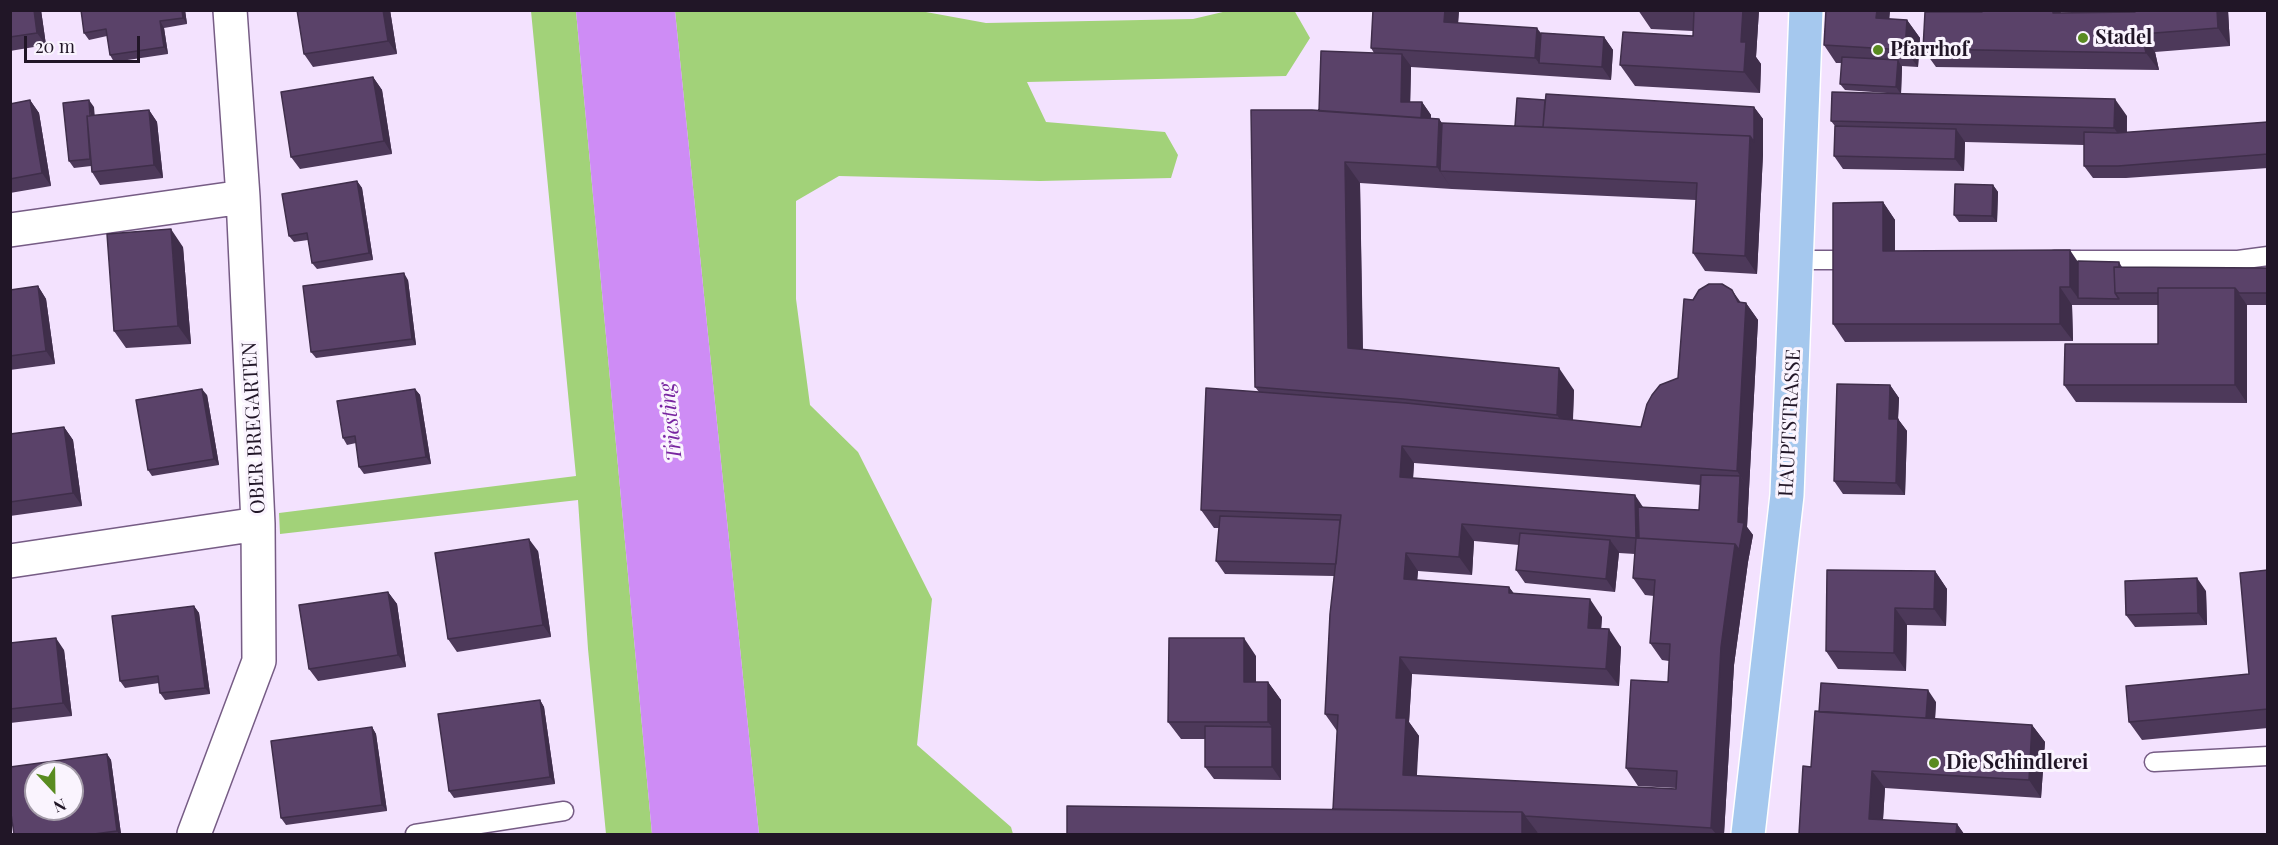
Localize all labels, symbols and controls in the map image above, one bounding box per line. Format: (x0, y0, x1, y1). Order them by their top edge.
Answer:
scale bar (27, 24, 142, 62)
place label: Stadel (2095, 26, 2152, 50)
marker: Stadel (2076, 31, 2090, 45)
text: 20 m (35, 34, 75, 58)
place label: Pfarrhof (1890, 38, 1968, 62)
marker: Pfarrhof (1871, 43, 1885, 57)
street label: OBER BREGARTEN (238, 341, 270, 515)
street label: HAUPTSTRASSE (1774, 348, 1806, 498)
water label: Triesting (654, 381, 688, 463)
place label: Die Schindlerei (1946, 751, 2088, 775)
marker: Die Schindlerei (1927, 756, 1941, 770)
north arrow (24, 761, 84, 821)
text: N (51, 794, 69, 818)

